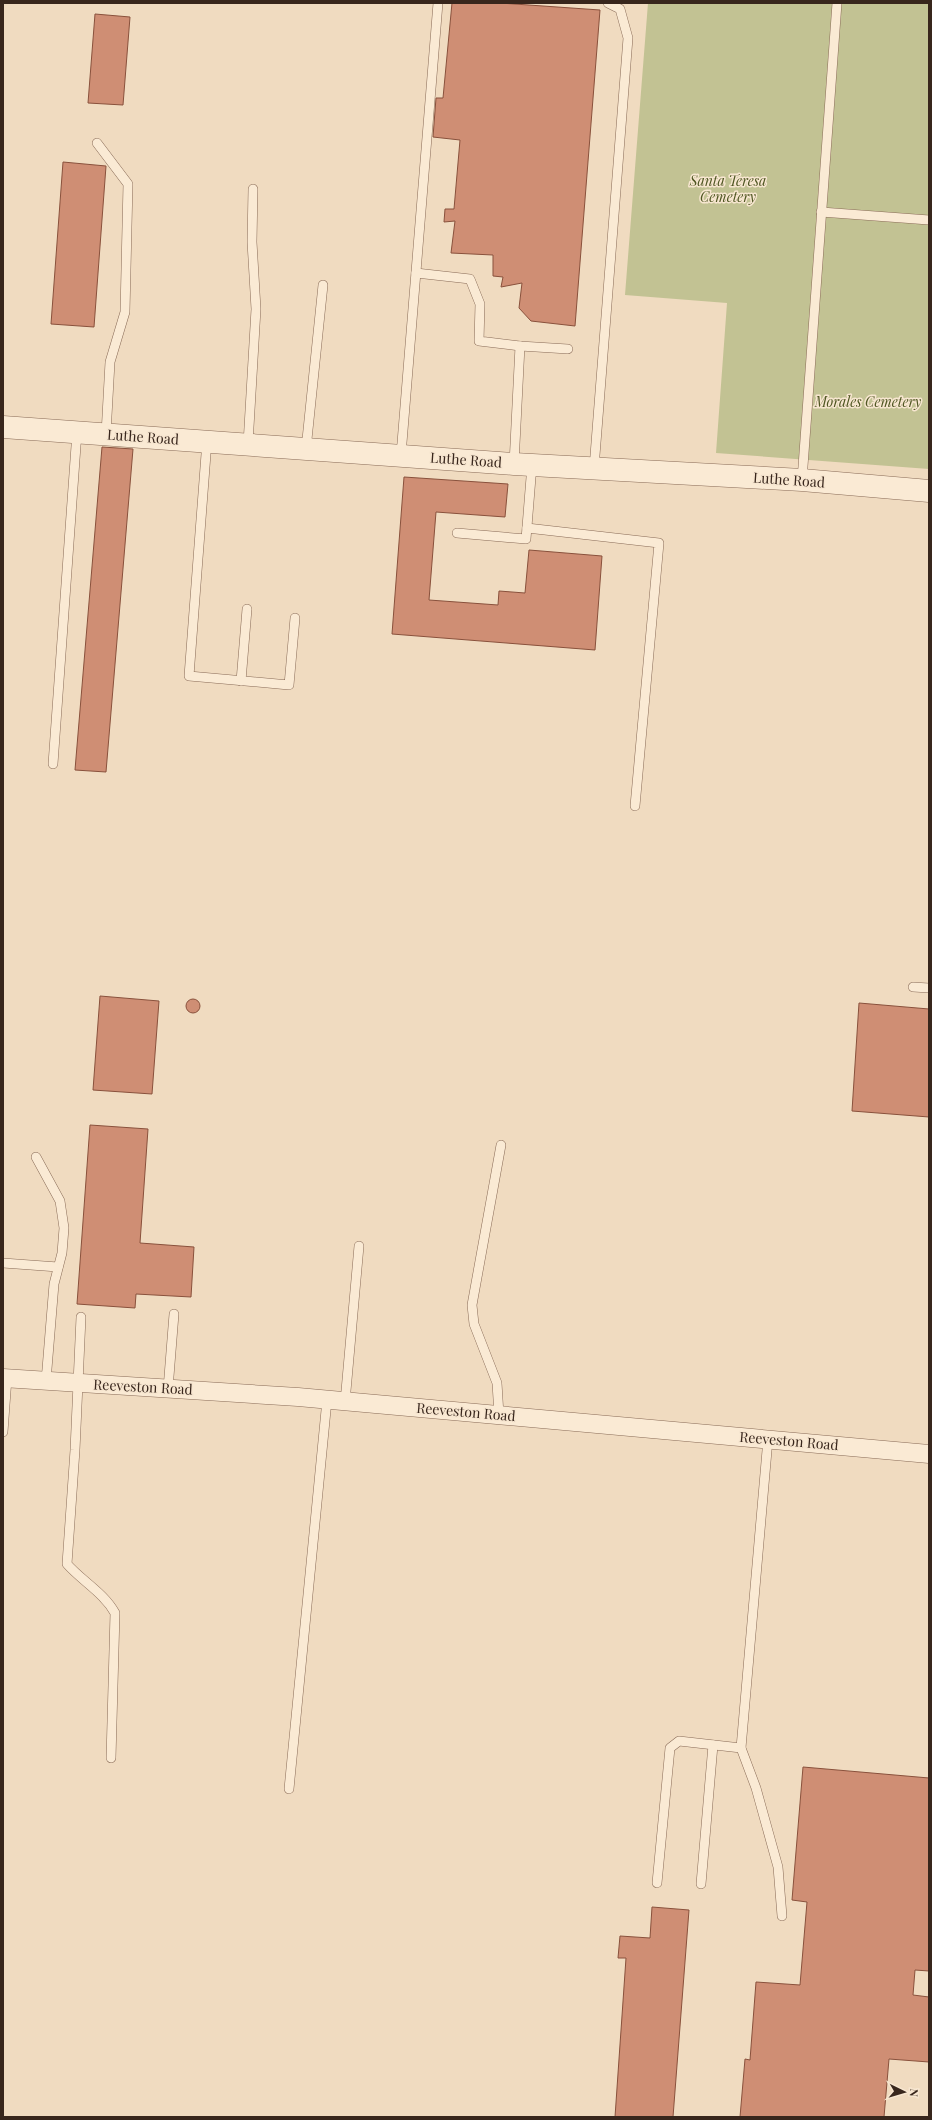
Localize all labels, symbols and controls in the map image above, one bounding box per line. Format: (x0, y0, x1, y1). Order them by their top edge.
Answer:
park label: Santa Teresa Cemetery (689, 171, 766, 206)
park label: Morales Cemetery (814, 392, 922, 411)
street label: Luthe Road (106, 425, 180, 448)
street label: Luthe Road (429, 448, 503, 471)
street label: Luthe Road (752, 468, 826, 491)
street label: Reeveston Road (93, 1374, 193, 1399)
street label: Reeveston Road (416, 1398, 516, 1425)
street label: Reeveston Road (739, 1427, 839, 1454)
north arrow (884, 2072, 924, 2112)
text: N (907, 2088, 922, 2098)

